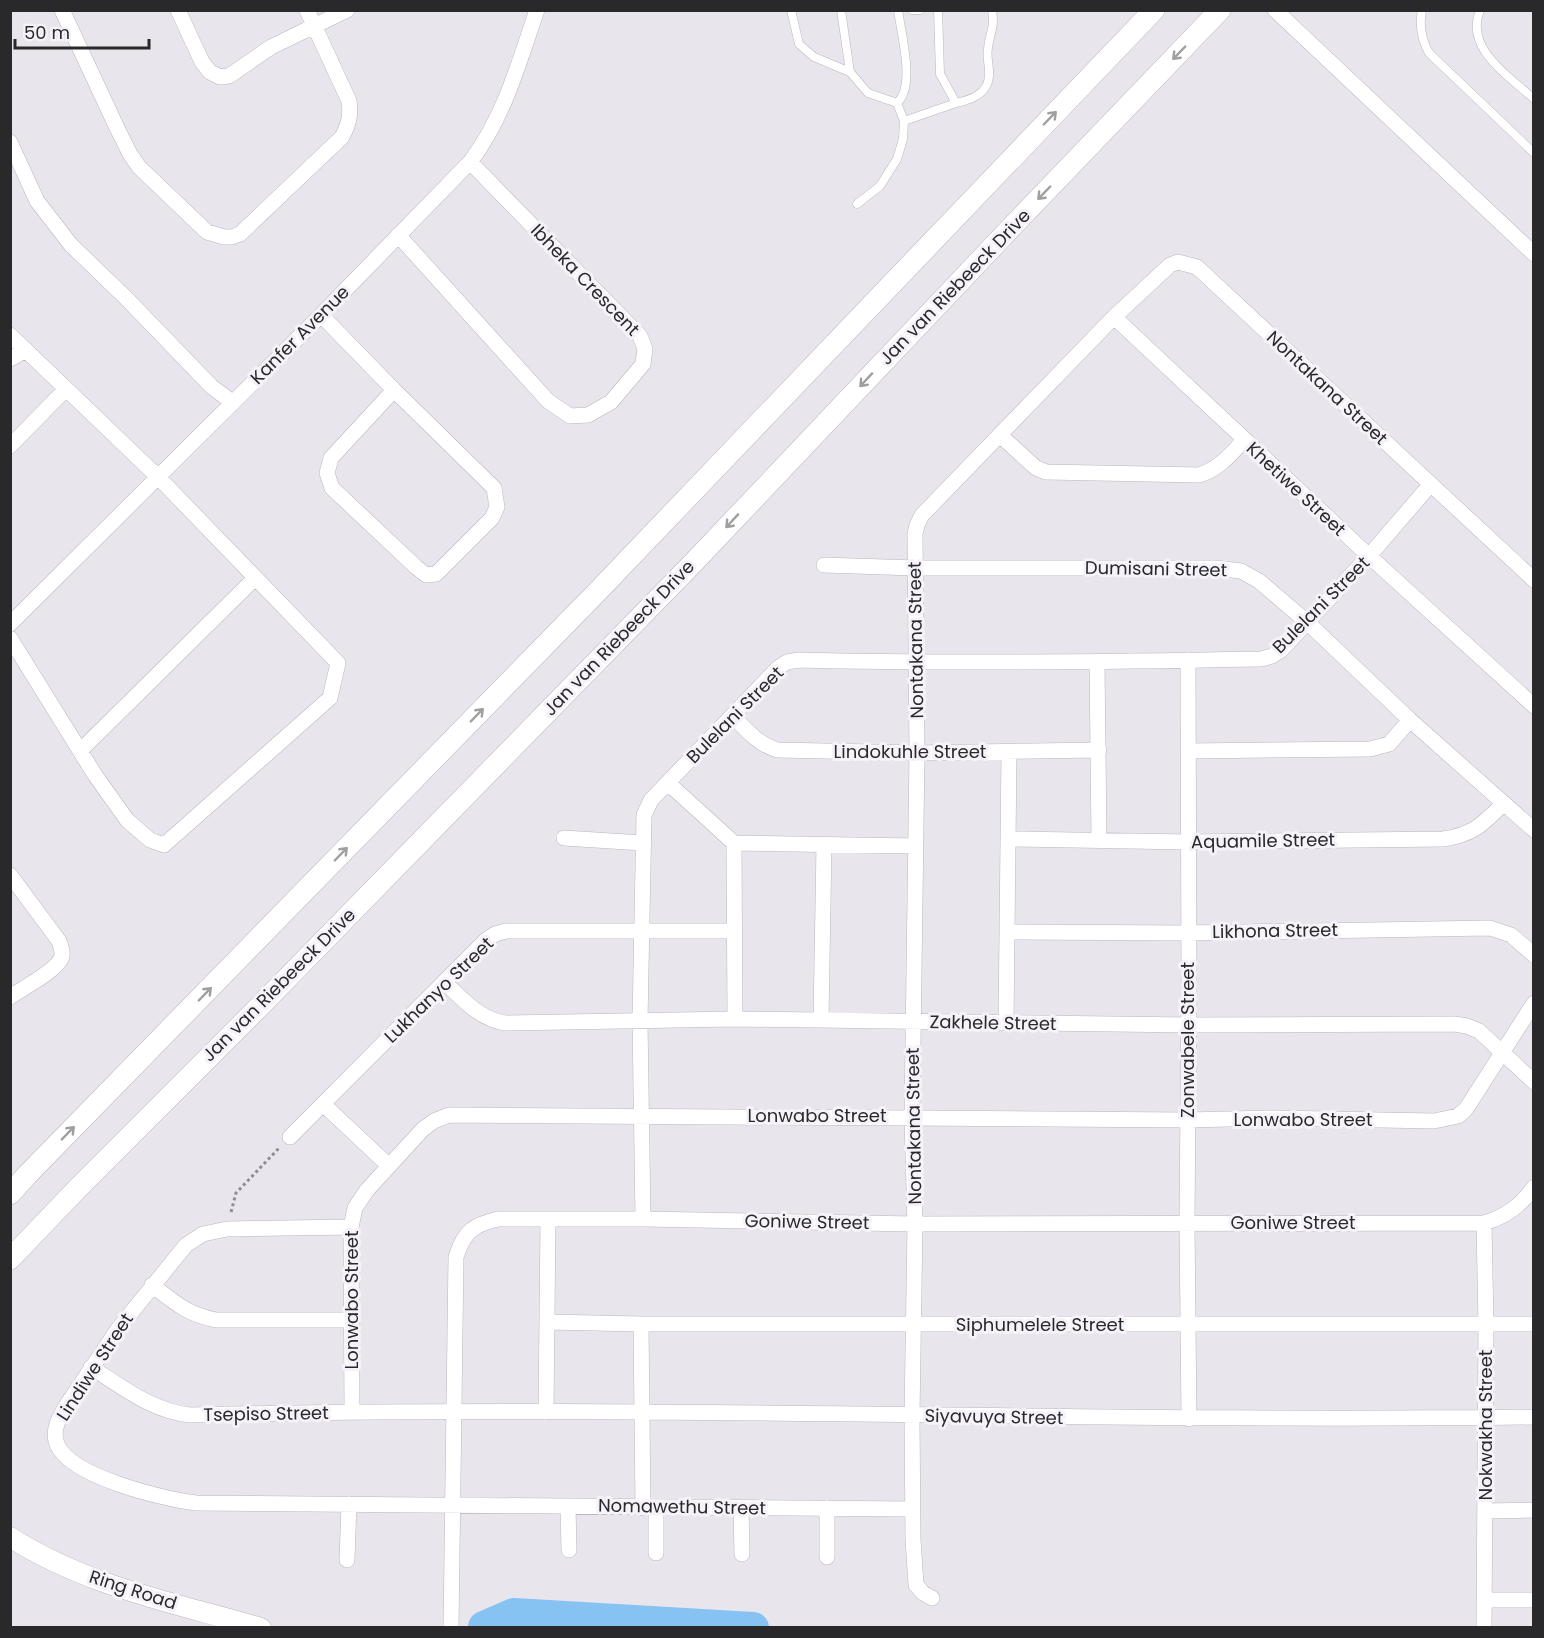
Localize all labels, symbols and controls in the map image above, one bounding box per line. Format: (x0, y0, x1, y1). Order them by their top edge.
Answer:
scale bar (15, 12, 148, 50)
text: 50 m (24, 20, 70, 45)
one-way arrow (1172, 45, 1187, 60)
one-way arrow (1043, 111, 1058, 126)
one-way arrow (1037, 185, 1051, 200)
street label: Jan van Riebeeck Drive (873, 203, 1036, 370)
street label: Ibheka Crescent (525, 218, 645, 341)
street label: Kanfer Avenue (245, 280, 355, 390)
street label: Nontakana Street (1261, 325, 1393, 450)
one-way arrow (859, 372, 874, 387)
street label: Khetiwe Street (1241, 436, 1352, 541)
one-way arrow (725, 514, 739, 529)
street label: Bulelani Street (1266, 550, 1375, 659)
street label: Jan van Riebeeck Drive (537, 554, 700, 721)
street label: Dumisani Street (1085, 555, 1227, 582)
street label: Nontakana Street (902, 561, 929, 719)
street label: Bulelani Street (680, 660, 789, 769)
one-way arrow (470, 707, 485, 722)
street label: Lindokuhle Street (834, 739, 986, 764)
street label: Aquamile Street (1191, 827, 1335, 854)
one-way arrow (334, 847, 348, 862)
street label: Jan van Riebeeck Drive (196, 902, 361, 1067)
street label: Likhona Street (1212, 917, 1338, 944)
street label: Lukhanyo Street (379, 931, 499, 1048)
street label: Zonwabele Street (1175, 962, 1200, 1118)
one-way arrow (197, 986, 212, 1001)
street label: Zakhele Street (929, 1009, 1057, 1036)
street label: Nontakana Street (900, 1047, 927, 1205)
street label: Lonwabo Street (748, 1103, 886, 1128)
street label: Lonwabo Street (1234, 1107, 1372, 1132)
one-way arrow (61, 1125, 75, 1140)
street label: Goniwe Street (744, 1208, 870, 1235)
street label: Goniwe Street (1231, 1210, 1355, 1235)
street label: Lonwabo Street (339, 1231, 364, 1369)
street label: Lindiwe Street (50, 1308, 139, 1425)
street label: Siphumelele Street (956, 1312, 1124, 1337)
street label: Nokwakha Street (1473, 1350, 1498, 1500)
street label: Tsepiso Street (203, 1400, 329, 1427)
street label: Siyavuya Street (924, 1403, 1064, 1430)
street label: Nomawethu Street (598, 1493, 766, 1520)
street label: Ring Road (86, 1564, 180, 1615)

